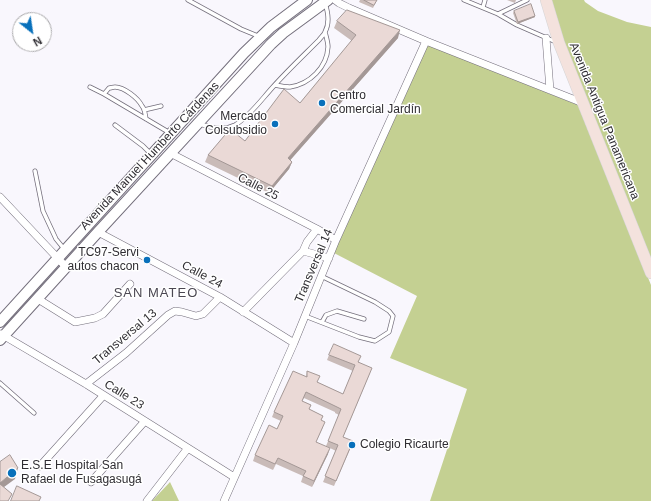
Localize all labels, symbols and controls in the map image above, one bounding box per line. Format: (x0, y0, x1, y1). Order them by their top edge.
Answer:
north arrow (12, 12, 52, 52)
text: N (31, 34, 44, 49)
street label: Avenida Antigua Panamericana (566, 40, 642, 202)
street label: Avenida Manuel Humberto Cárdenas (77, 79, 223, 233)
place label: Centro Comercial Jardín (330, 89, 421, 117)
marker: Centro Comercial Jardín (317, 98, 327, 108)
place label: Mercado Colsubsidio (205, 110, 267, 138)
marker: Mercado Colsubsidio (270, 119, 280, 129)
street label: Calle 25 (235, 171, 281, 203)
street label: Transversal 14 (292, 227, 336, 305)
place label: TC97-Servi autos chacon (68, 246, 139, 274)
marker: TC97-Servi autos chacon (142, 255, 152, 265)
street label: Calle 24 (179, 258, 225, 292)
district label: SAN MATEO (114, 285, 198, 301)
street label: Transversal 13 (90, 306, 160, 368)
street label: Calle 23 (102, 377, 146, 413)
place label: Colegio Ricaurte (360, 438, 449, 452)
marker: Colegio Ricaurte (347, 440, 357, 450)
place label: E.S.E Hospital San Rafael de Fusagasugá (21, 459, 142, 487)
marker: E.S.E Hospital San Rafael de Fusagasugá (6, 467, 18, 479)

